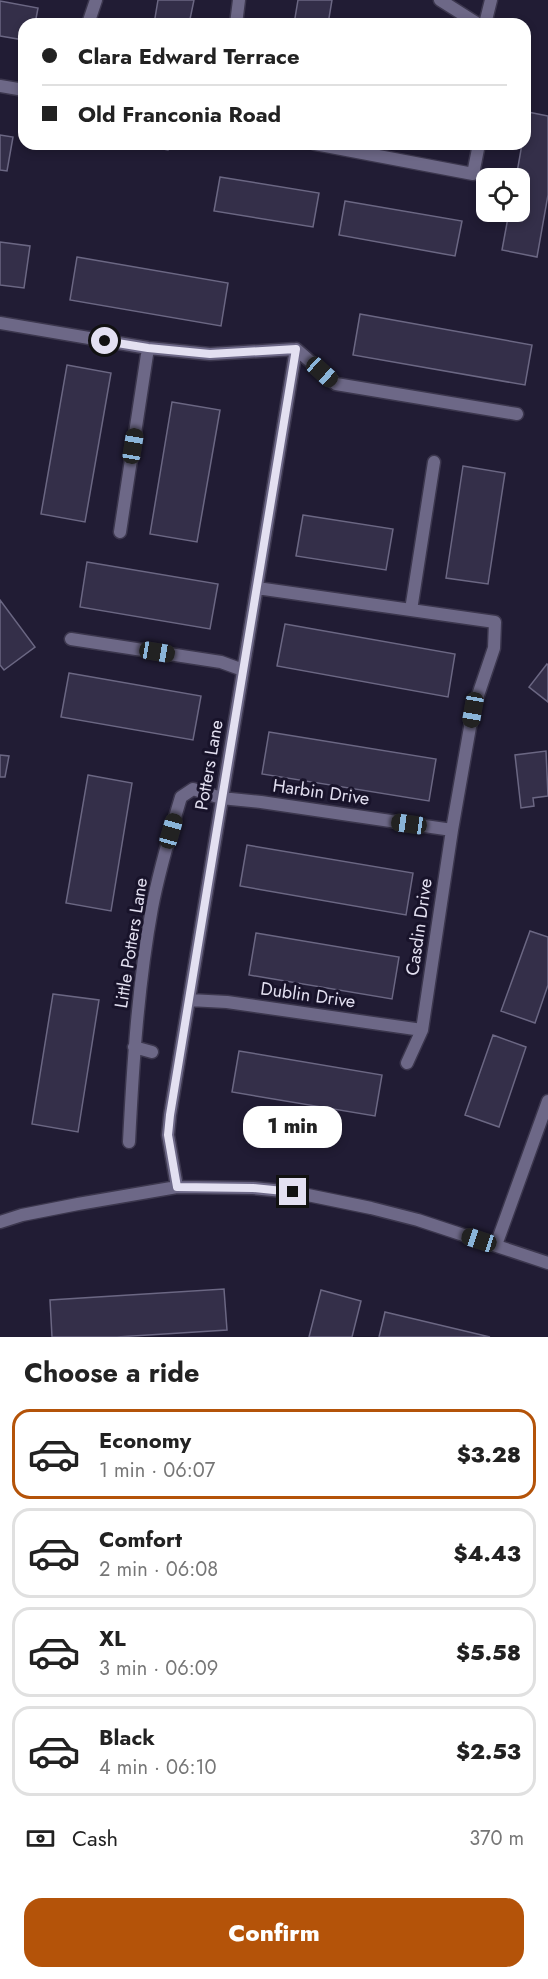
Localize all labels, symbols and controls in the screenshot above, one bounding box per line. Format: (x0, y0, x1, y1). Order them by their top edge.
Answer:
text: Clara Edward Terrace (78, 40, 300, 72)
text: Old Franconia Road (78, 98, 281, 130)
map controls (476, 168, 530, 222)
button: locate (476, 168, 530, 222)
route start (91, 327, 118, 354)
car (303, 353, 341, 391)
car (121, 427, 145, 465)
car (138, 640, 176, 664)
car (461, 691, 485, 729)
street label: Potters Lane (188, 718, 230, 812)
street label: Harbin Drive (271, 772, 371, 812)
car (157, 811, 185, 851)
car (390, 813, 428, 835)
street label: Little Potters Lane (108, 876, 154, 1010)
street label: Casdin Drive (399, 877, 439, 977)
street label: Dublin Drive (259, 975, 357, 1015)
callout: 1 min (244, 1105, 342, 1147)
text: 1 min (267, 1112, 318, 1141)
route end (279, 1178, 306, 1205)
car (459, 1226, 499, 1254)
text: Choose a ride (24, 1353, 199, 1392)
text: Economy (99, 1424, 191, 1456)
icon: car (27, 1427, 81, 1481)
text: $3.28 (457, 1438, 521, 1470)
text: 1 min · 06:07 (99, 1456, 215, 1485)
text: Comfort (99, 1523, 182, 1555)
icon: car (27, 1526, 81, 1580)
text: $4.43 (453, 1537, 521, 1569)
text: 2 min · 06:08 (99, 1555, 218, 1584)
text: XL (99, 1622, 126, 1654)
icon: car (27, 1625, 81, 1679)
text: $5.58 (456, 1636, 521, 1668)
text: 3 min · 06:09 (99, 1654, 218, 1683)
text: Black (99, 1721, 155, 1753)
icon: car (27, 1724, 81, 1778)
text: $2.53 (456, 1735, 521, 1767)
text: 4 min · 06:10 (99, 1753, 216, 1782)
icon: cash (24, 1822, 57, 1855)
text: Cash (72, 1822, 118, 1854)
text: 370 m (469, 1824, 524, 1853)
button: Confirm (24, 1898, 524, 1967)

